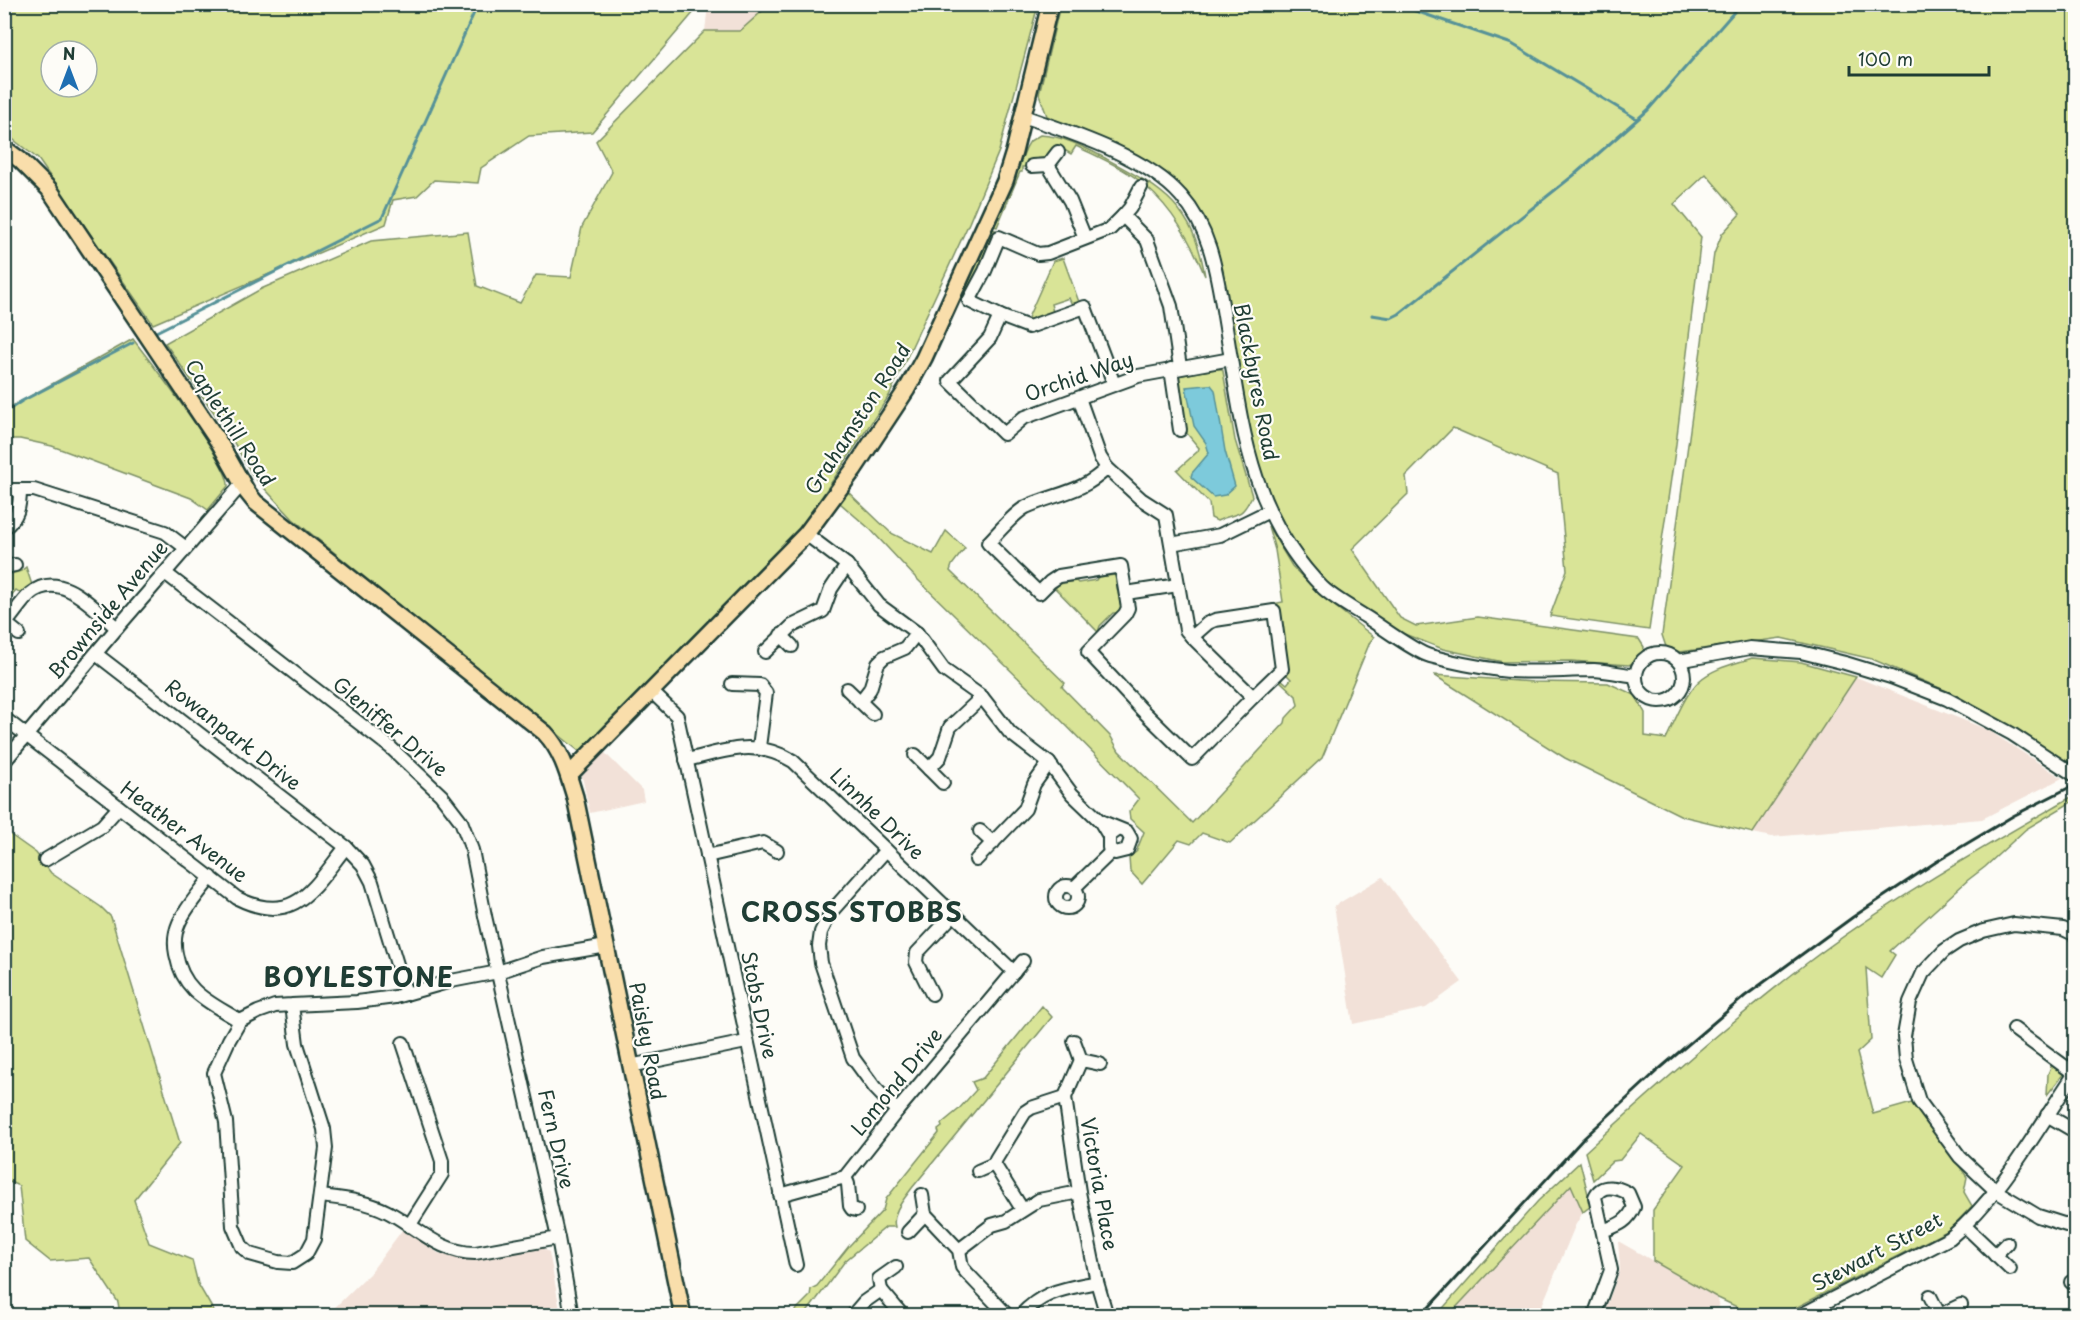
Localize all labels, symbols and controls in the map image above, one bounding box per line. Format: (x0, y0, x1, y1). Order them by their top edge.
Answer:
north arrow (39, 39, 99, 99)
scale bar (1849, 39, 1988, 77)
text: N (63, 41, 75, 65)
text: 100 m (1858, 45, 1913, 72)
street label: Blackbyres Road (1227, 300, 1287, 463)
street label: Grahamston Road (797, 337, 917, 500)
street label: Orchid Way (1020, 343, 1137, 409)
street label: Caplethill Road (178, 353, 283, 492)
street label: Brownside Avenue (40, 533, 174, 685)
street label: Gleniffer Drive (326, 669, 455, 784)
street label: Rowanpark Drive (159, 671, 308, 797)
street label: Linnhe Drive (824, 760, 932, 866)
street label: Heather Avenue (115, 773, 255, 889)
district label: CROSS STOBBS (741, 892, 963, 931)
street label: Stobs Drive (734, 948, 786, 1061)
district label: BOYLESTONE (263, 957, 455, 996)
street label: Paisley Road (622, 979, 674, 1102)
street label: Lomond Drive (843, 1021, 949, 1142)
street label: Fern Drive (531, 1086, 583, 1191)
street label: Victoria Place (1074, 1115, 1126, 1253)
street label: Stewart Street (1806, 1204, 1947, 1298)

